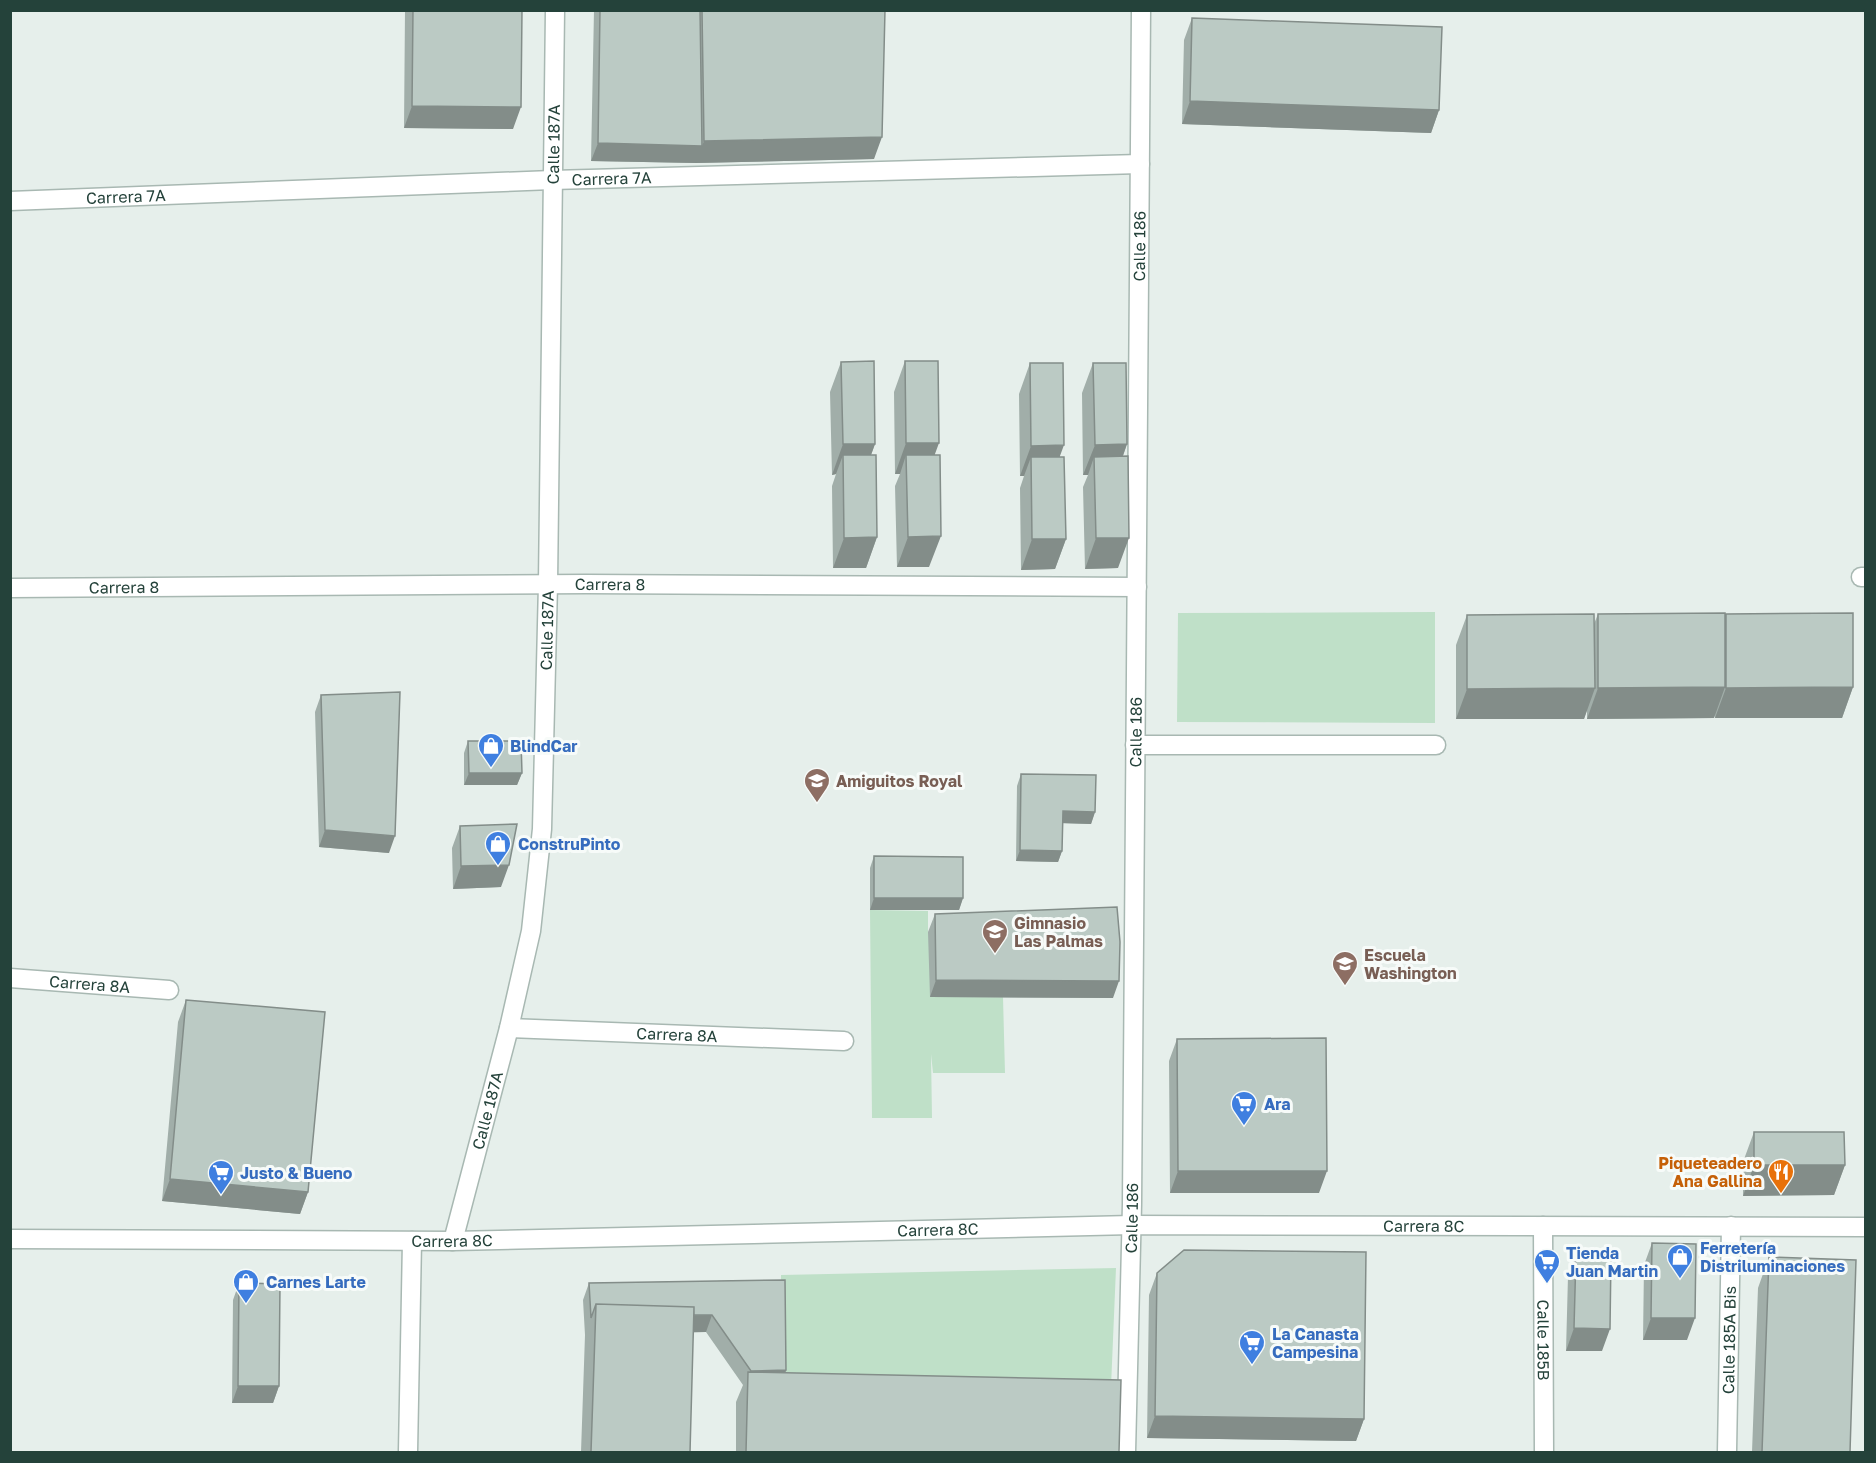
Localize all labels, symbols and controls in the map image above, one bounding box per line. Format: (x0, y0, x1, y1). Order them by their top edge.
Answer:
street label: Calle 187A (543, 104, 564, 185)
street label: Carrera 7A (571, 167, 652, 189)
street label: Carrera 7A (86, 185, 167, 208)
street label: Calle 186 (1129, 211, 1149, 281)
street label: Carrera 8 (575, 574, 645, 594)
street label: Carrera 8 (89, 577, 159, 597)
street label: Calle 187A (536, 590, 558, 671)
street label: Calle 186 (1125, 697, 1146, 767)
shop icon: BlindCar (476, 731, 506, 769)
place label: BlindCar (510, 736, 577, 756)
school or university icon: Amiguitos Royal (802, 766, 832, 804)
place label: Amiguitos Royal (836, 771, 963, 791)
shop icon: ConstruPinto (483, 829, 513, 867)
place label: ConstruPinto (518, 834, 621, 854)
place label: Gimnasio Las Palmas (1014, 913, 1103, 951)
school or university icon: Gimnasio Las Palmas (980, 917, 1010, 955)
place label: Escuela Washington (1364, 945, 1457, 983)
school or university icon: Escuela Washington (1330, 949, 1360, 987)
street label: Carrera 8A (49, 971, 131, 997)
street label: Carrera 8A (636, 1023, 718, 1046)
street label: Calle 187A (467, 1069, 507, 1152)
supermarket icon: Ara (1229, 1089, 1259, 1127)
place label: Ara (1264, 1094, 1291, 1114)
place label: Piqueteadero Ana Gallina (1658, 1153, 1762, 1191)
restaurant icon: Piqueteadero Ana Gallina (1766, 1157, 1796, 1195)
supermarket icon: Justo & Bueno (206, 1158, 236, 1196)
place label: Justo & Bueno (240, 1163, 353, 1183)
street label: Calle 186 (1121, 1183, 1142, 1254)
street label: Carrera 8C (1383, 1216, 1465, 1236)
street label: Carrera 8C (897, 1219, 979, 1241)
street label: Carrera 8C (411, 1230, 493, 1251)
place label: Ferretería Distriluminaciones (1700, 1238, 1845, 1276)
shop icon: Ferretería Distriluminaciones (1665, 1242, 1695, 1280)
place label: Tienda Juan Martin (1566, 1243, 1658, 1281)
supermarket icon: Tienda Juan Martin (1532, 1247, 1562, 1285)
shop icon: Carnes Larte (231, 1267, 261, 1305)
place label: Carnes Larte (266, 1272, 366, 1292)
street label: Calle 185A Bis (1718, 1286, 1740, 1394)
street label: Calle 185B (1533, 1300, 1554, 1380)
place label: La Canasta Campesina (1272, 1324, 1359, 1362)
supermarket icon: La Canasta Campesina (1237, 1328, 1267, 1366)

